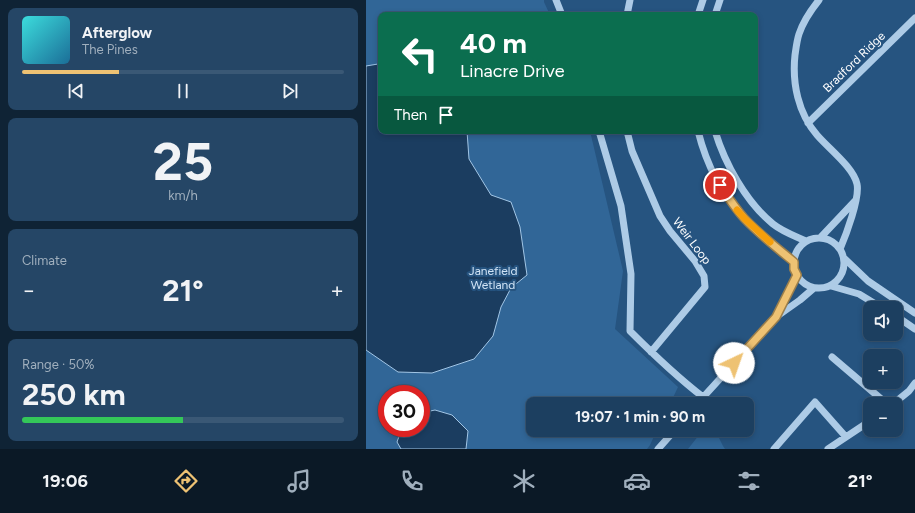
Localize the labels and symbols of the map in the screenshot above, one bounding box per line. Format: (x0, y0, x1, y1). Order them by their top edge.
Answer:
street label: Bradford Ridge (820, 29, 888, 95)
pin (703, 168, 737, 202)
street label: Weir Loop (670, 215, 714, 267)
park label: Janefield Wetland (469, 264, 517, 292)
position arrow (713, 342, 755, 384)
speed limit sign: 30 (378, 385, 430, 437)

